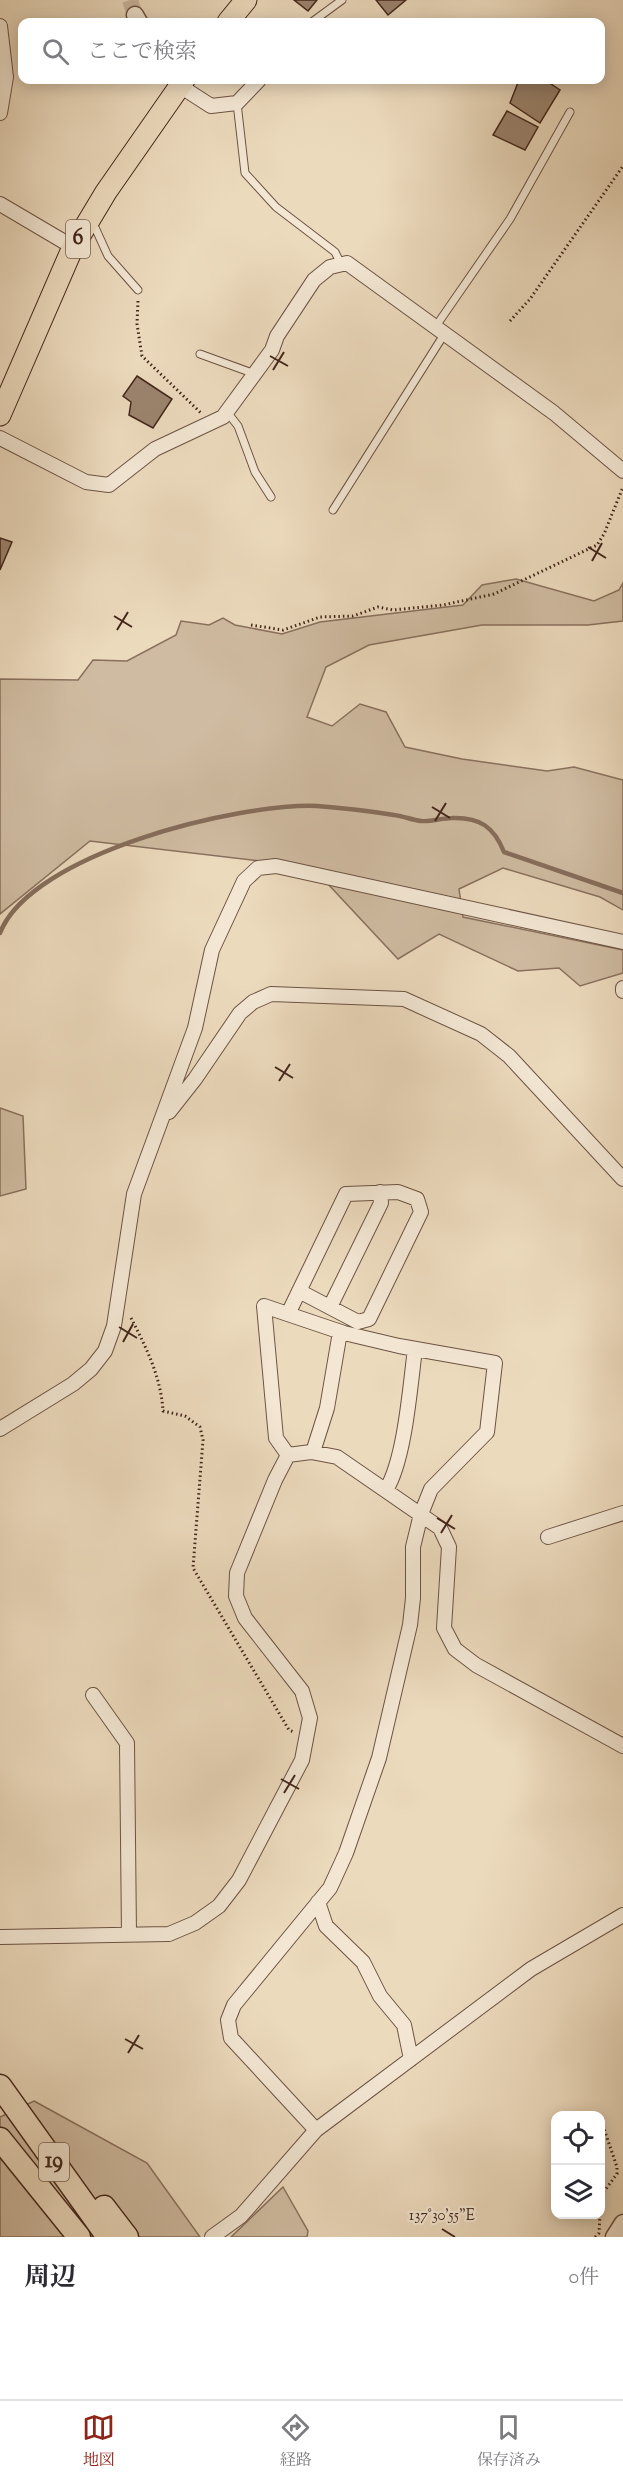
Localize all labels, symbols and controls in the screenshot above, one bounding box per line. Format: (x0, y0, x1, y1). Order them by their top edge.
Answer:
search box (18, 18, 605, 84)
icon: search (39, 35, 72, 68)
text: ここで検索 (87, 37, 197, 69)
road number: 6 (66, 220, 90, 258)
map controls (551, 2111, 605, 2219)
button: locate (551, 2111, 605, 2165)
road number: 19 (39, 2143, 69, 2181)
button: layers (551, 2165, 605, 2219)
text: 137°30'55"E (409, 2206, 475, 2227)
text: 周辺 (24, 2260, 76, 2297)
text: 0件 (568, 2264, 599, 2293)
tab: 地図 (82, 2411, 115, 2473)
tab: 経路 (279, 2411, 312, 2473)
tab: 保存済み (477, 2411, 541, 2473)

